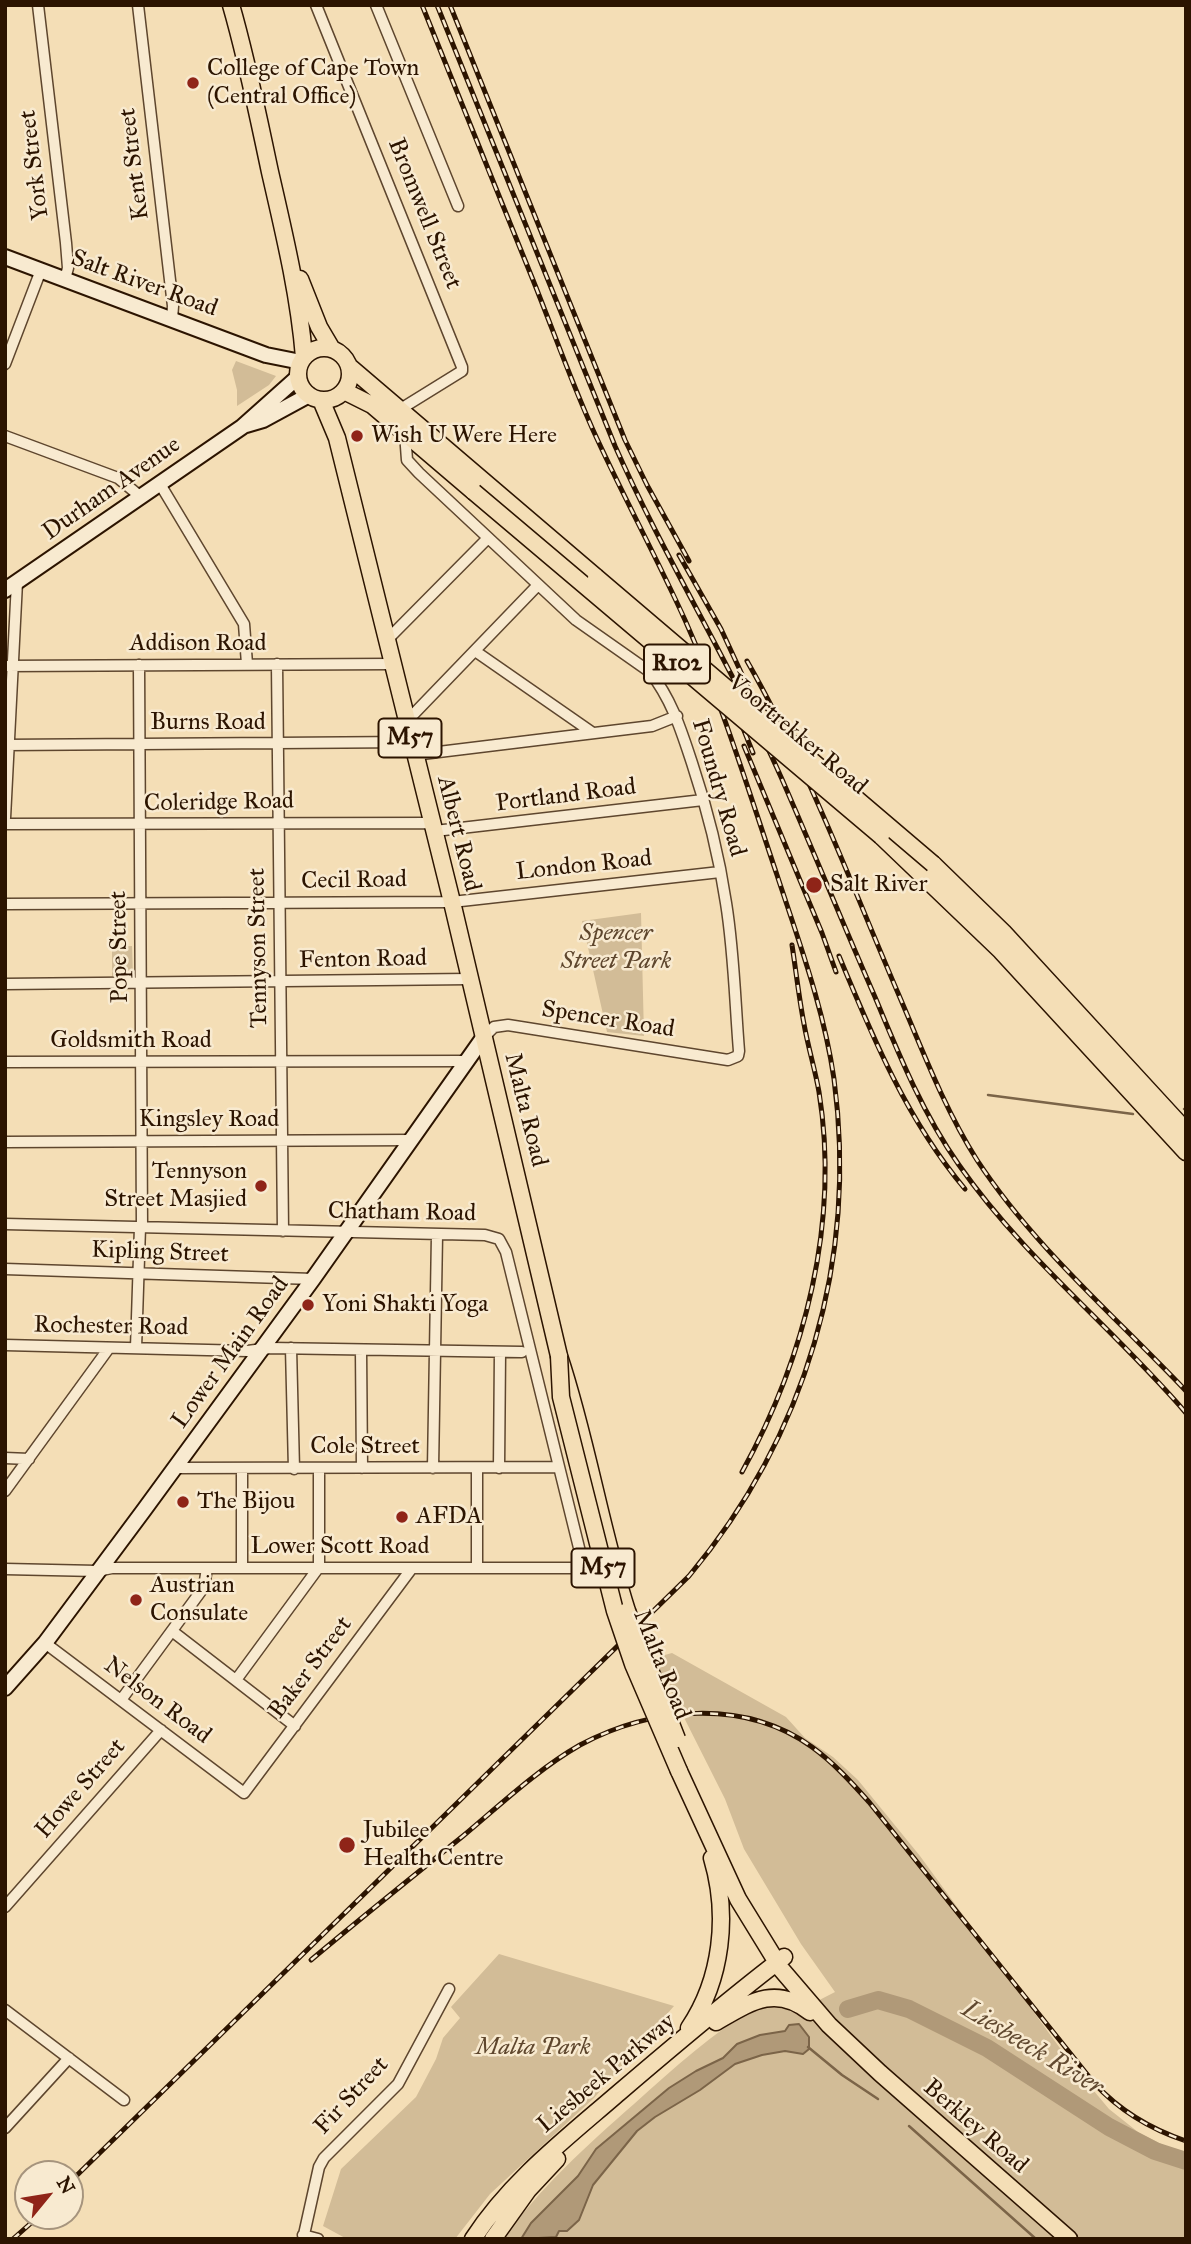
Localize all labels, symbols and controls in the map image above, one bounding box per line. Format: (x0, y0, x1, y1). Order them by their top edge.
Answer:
place label: College of Cape Town (Central Office) (207, 55, 419, 111)
marker: College of Cape Town (Central Office) (185, 75, 201, 91)
street label: Kent Street (114, 106, 156, 222)
street label: York Street (14, 108, 56, 222)
street label: Bromwell Street (381, 134, 467, 294)
street label: Salt River Road (67, 244, 221, 324)
place label: Wish U Were Here (371, 422, 557, 450)
marker: Wish U Were Here (349, 428, 365, 444)
street label: Durham Avenue (38, 431, 186, 547)
street label: Addison Road (129, 630, 267, 658)
road number: R102 (644, 644, 710, 684)
street label: Voortrekker Road (721, 668, 873, 802)
street label: Burns Road (150, 709, 266, 737)
street label: Foundry Road (685, 716, 751, 860)
road number: M57 (378, 718, 442, 758)
street label: Albert Road (430, 773, 486, 895)
street label: Portland Road (494, 773, 638, 819)
street label: Coleridge Road (144, 787, 294, 819)
street label: London Road (515, 845, 653, 887)
street label: Cecil Road (301, 866, 407, 896)
street label: Tennyson Street (243, 868, 275, 1028)
place label: Salt River (830, 871, 927, 899)
marker: Salt River (804, 875, 824, 895)
street label: Pope Street (105, 891, 135, 1003)
park label: Spencer Street Park (561, 920, 671, 976)
street label: Fenton Road (299, 944, 427, 976)
street label: Spencer Road (539, 995, 677, 1045)
street label: Goldsmith Road (50, 1027, 212, 1055)
street label: Malta Road (497, 1050, 553, 1170)
street label: Kingsley Road (139, 1106, 279, 1134)
place label: Tennyson Street Masjied (104, 1158, 247, 1214)
marker: Tennyson Street Masjied (253, 1178, 269, 1194)
street label: Chatham Road (328, 1197, 476, 1229)
street label: Kipling Street (91, 1236, 229, 1270)
street label: Lower Main Road (166, 1272, 296, 1434)
place label: Yoni Shakti Yoga (322, 1291, 488, 1319)
marker: Yoni Shakti Yoga (300, 1297, 316, 1313)
street label: Rochester Road (33, 1311, 189, 1343)
street label: Cole Street (310, 1433, 420, 1461)
place label: The Bijou (197, 1488, 295, 1516)
marker: The Bijou (175, 1494, 191, 1510)
place label: AFDA (416, 1503, 483, 1531)
marker: AFDA (394, 1509, 410, 1525)
street label: Lower Scott Road (250, 1533, 430, 1561)
road number: M57 (572, 1548, 634, 1588)
place label: Austrian Consulate (150, 1572, 248, 1628)
marker: Austrian Consulate (128, 1592, 144, 1608)
street label: Malta Road (626, 1606, 696, 1724)
street label: Baker Street (263, 1611, 359, 1725)
street label: Nelson Road (98, 1651, 216, 1751)
street label: Howe Street (30, 1733, 132, 1845)
place label: Jubilee Health Centre (363, 1817, 504, 1873)
marker: Jubilee Health Centre (337, 1835, 357, 1855)
water label: Liesbeeck River (955, 1994, 1109, 2104)
street label: Liesbeek Parkway (532, 2008, 682, 2140)
park label: Malta Park (475, 2034, 591, 2062)
street label: Fir Street (309, 2051, 395, 2141)
street label: Berkley Road (917, 2074, 1033, 2180)
north arrow (14, 2160, 84, 2230)
text: N (52, 2173, 80, 2198)

